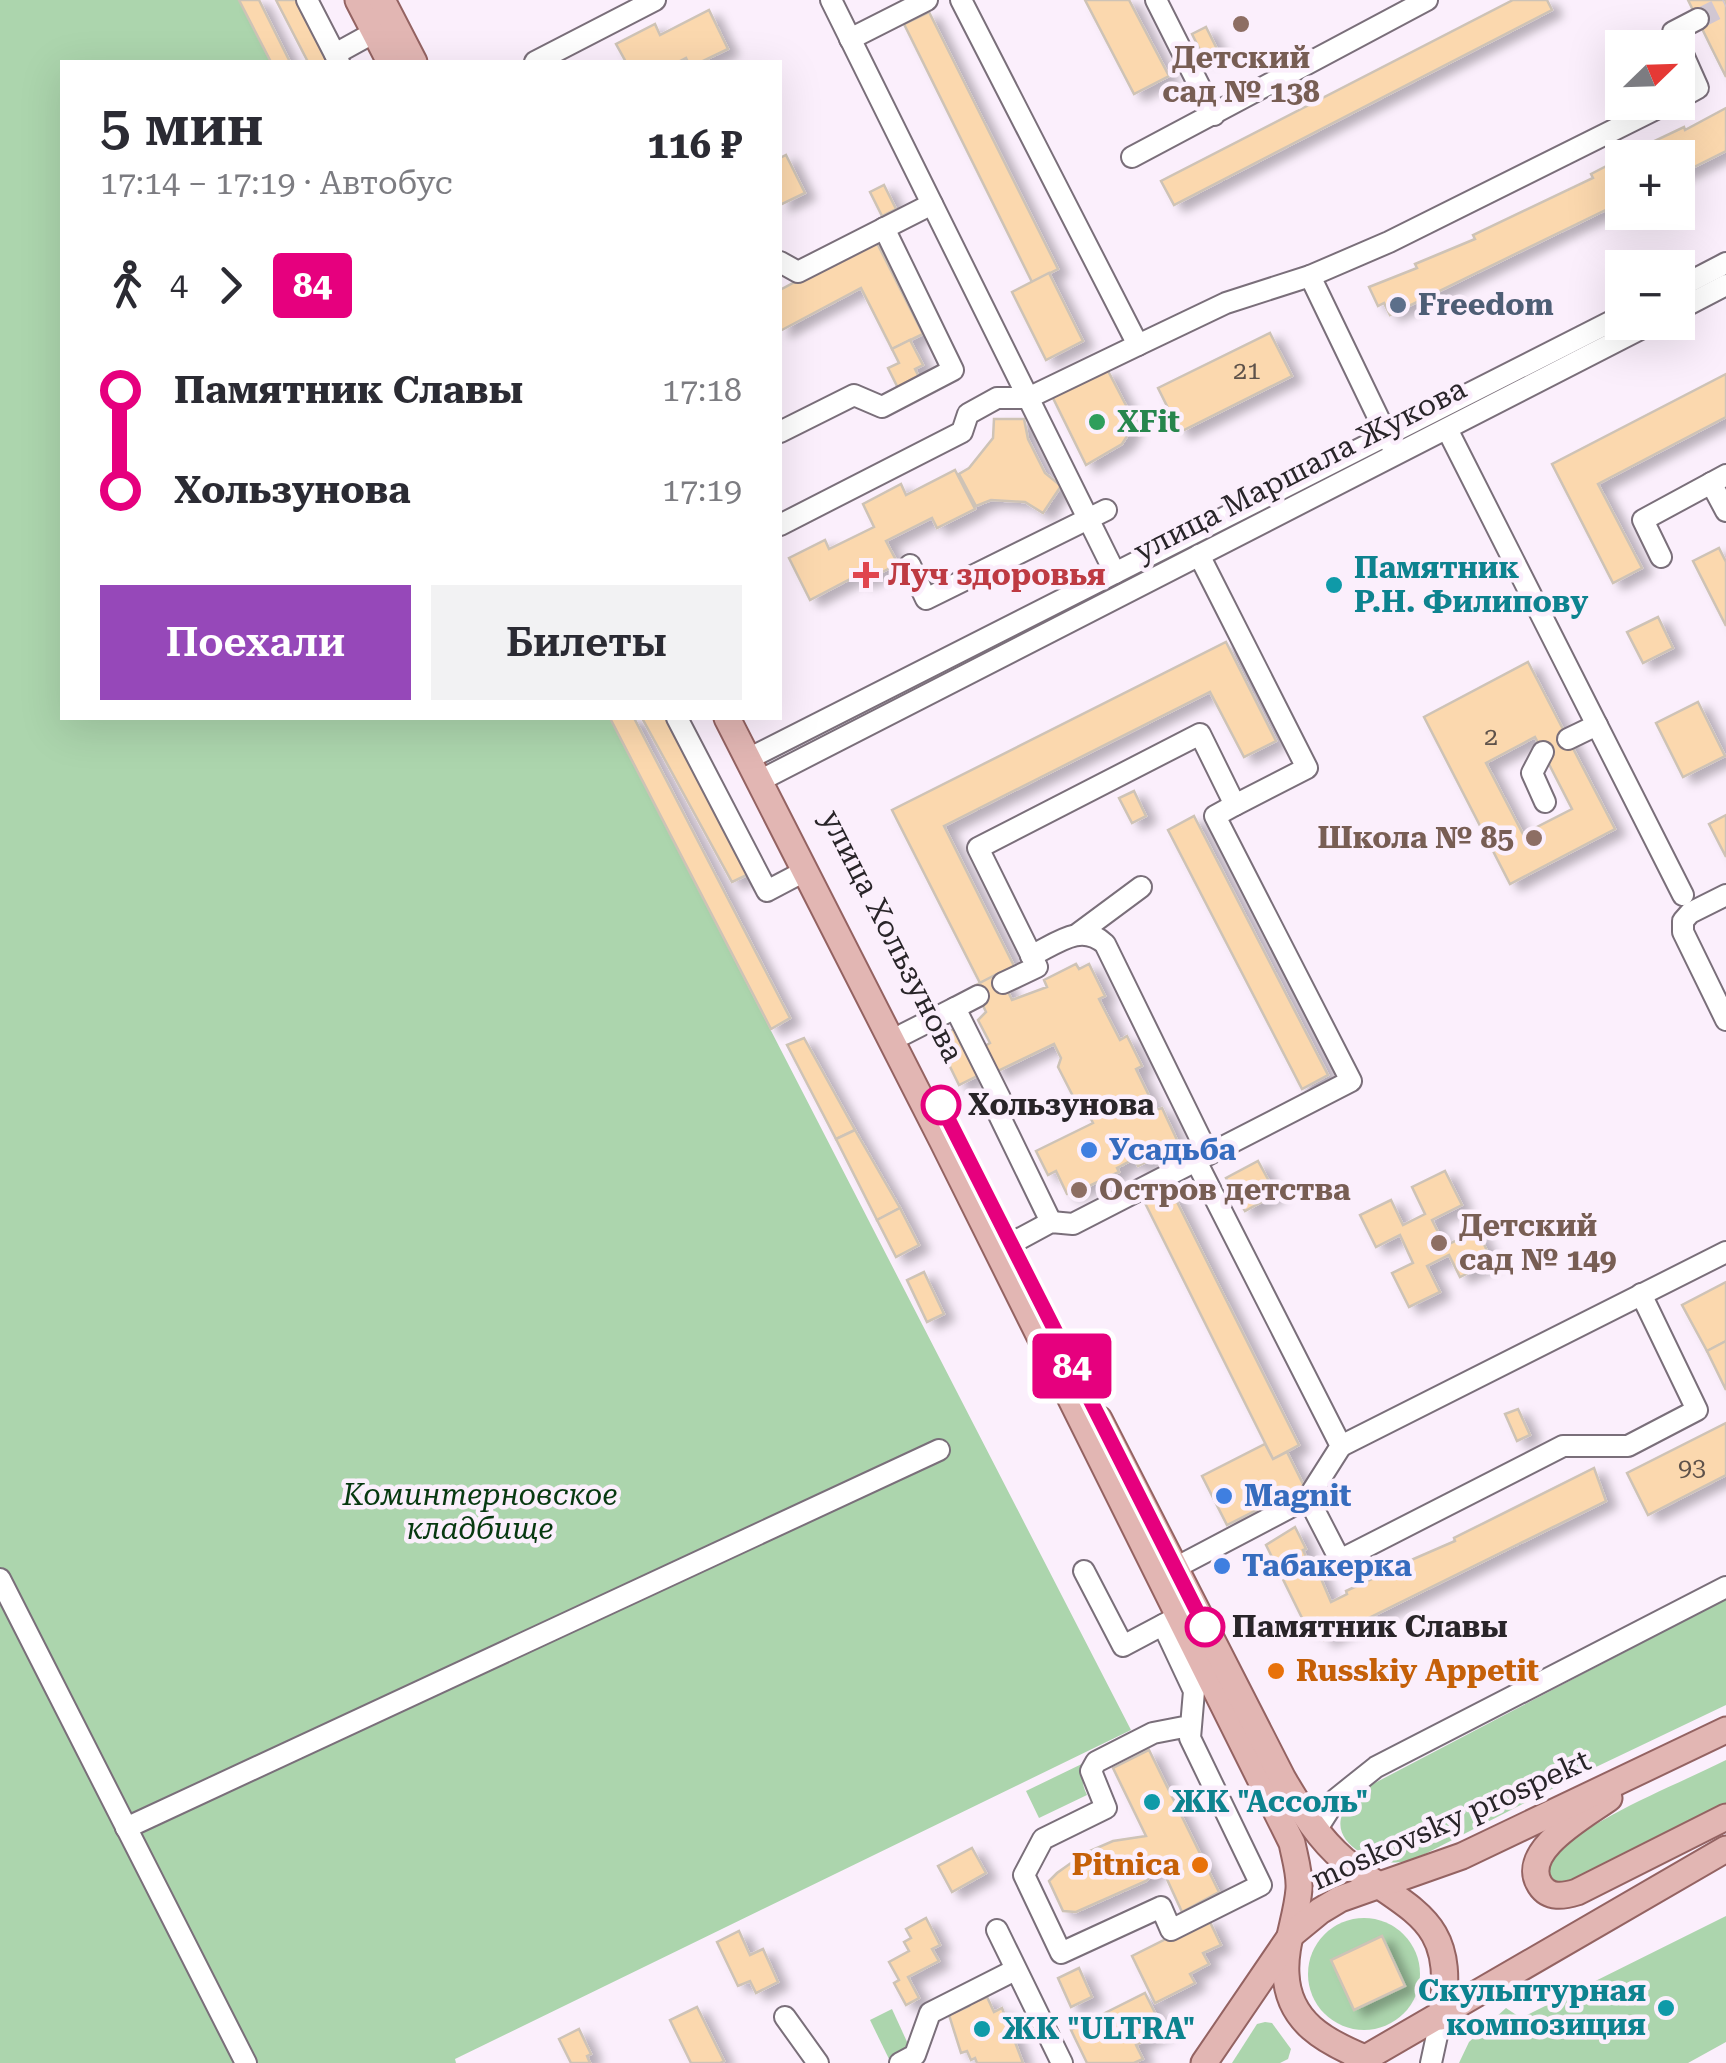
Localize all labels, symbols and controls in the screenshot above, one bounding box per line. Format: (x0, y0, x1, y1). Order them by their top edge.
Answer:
marker: Детский сад № 138 (1230, 13, 1252, 35)
north arrow (1605, 30, 1695, 120)
map controls (1605, 30, 1695, 340)
place label: Детский сад № 138 (1162, 40, 1320, 109)
text: 5 мин (100, 94, 264, 158)
text: 116 ₽ (647, 123, 742, 167)
button: + (1605, 140, 1695, 230)
text: 17:14 – 17:19 · Автобус (100, 164, 453, 202)
button: − (1605, 250, 1695, 340)
icon: walk (100, 258, 155, 313)
icon: forward (203, 258, 258, 313)
text: 84 (293, 265, 332, 306)
text: 4 (170, 266, 188, 304)
place label: Freedom (1418, 287, 1554, 322)
marker: Freedom (1387, 294, 1409, 316)
house number: 21 (1233, 356, 1261, 385)
text: Памятник Славы (174, 368, 523, 412)
street label: улица Маршала Жукова (1128, 370, 1472, 569)
text: 17:18 (662, 371, 742, 409)
place label: XFit (1117, 404, 1180, 439)
marker: XFit (1086, 411, 1108, 433)
text: Хользунова (174, 468, 410, 512)
text: 17:19 (662, 471, 742, 509)
place label: Памятник Р.Н. Филипову (1354, 550, 1588, 619)
place label: Луч здоровья (888, 557, 1106, 592)
marker: Луч здоровья (853, 562, 879, 588)
marker: Памятник Р.Н. Филипову (1323, 574, 1345, 596)
button: Поехали (100, 585, 411, 700)
button: Билеты (431, 585, 742, 700)
house number: 2 (1484, 722, 1498, 751)
street label: улица Хользунова (814, 804, 971, 1068)
place label: Школа № 85 (1318, 820, 1514, 855)
marker: Школа № 85 (1523, 827, 1545, 849)
marker: Хользунова (922, 1086, 960, 1124)
place label: Хользунова (968, 1087, 1155, 1122)
place label: Усадьба (1109, 1132, 1237, 1167)
marker: Усадьба (1078, 1139, 1100, 1161)
place label: Остров детства (1099, 1172, 1351, 1207)
marker: Остров детства (1068, 1179, 1090, 1201)
place label: Детский сад № 149 (1459, 1208, 1617, 1277)
marker: Детский сад № 149 (1428, 1232, 1450, 1254)
line badge: 84 (1027, 1334, 1117, 1398)
text: 84 (1052, 1346, 1092, 1387)
house number: 93 (1678, 1453, 1706, 1482)
park label: Коминтерновское кладбище (342, 1477, 617, 1546)
place label: Magnit (1244, 1478, 1352, 1513)
marker: Magnit (1213, 1485, 1235, 1507)
place label: Табакерка (1242, 1548, 1412, 1583)
marker: Табакерка (1211, 1555, 1233, 1577)
marker: Памятник Славы (1186, 1608, 1224, 1646)
place label: Памятник Славы (1232, 1609, 1508, 1644)
place label: Russkiy Appetit (1296, 1653, 1539, 1688)
marker: Russkiy Appetit (1265, 1660, 1287, 1682)
street label: moskovsky prospekt (1306, 1742, 1596, 1897)
place label: ЖК "Ассоль" (1172, 1784, 1368, 1819)
marker: ЖК "Ассоль" (1141, 1791, 1163, 1813)
place label: Pitnica (1072, 1847, 1180, 1882)
marker: Pitnica (1189, 1854, 1211, 1876)
place label: Скульптурная композиция (1418, 1973, 1646, 2042)
marker: Скульптурная композиция (1655, 1997, 1677, 2019)
place label: ЖК "ULTRA" (1002, 2011, 1195, 2046)
marker: ЖК "ULTRA" (971, 2018, 993, 2040)

